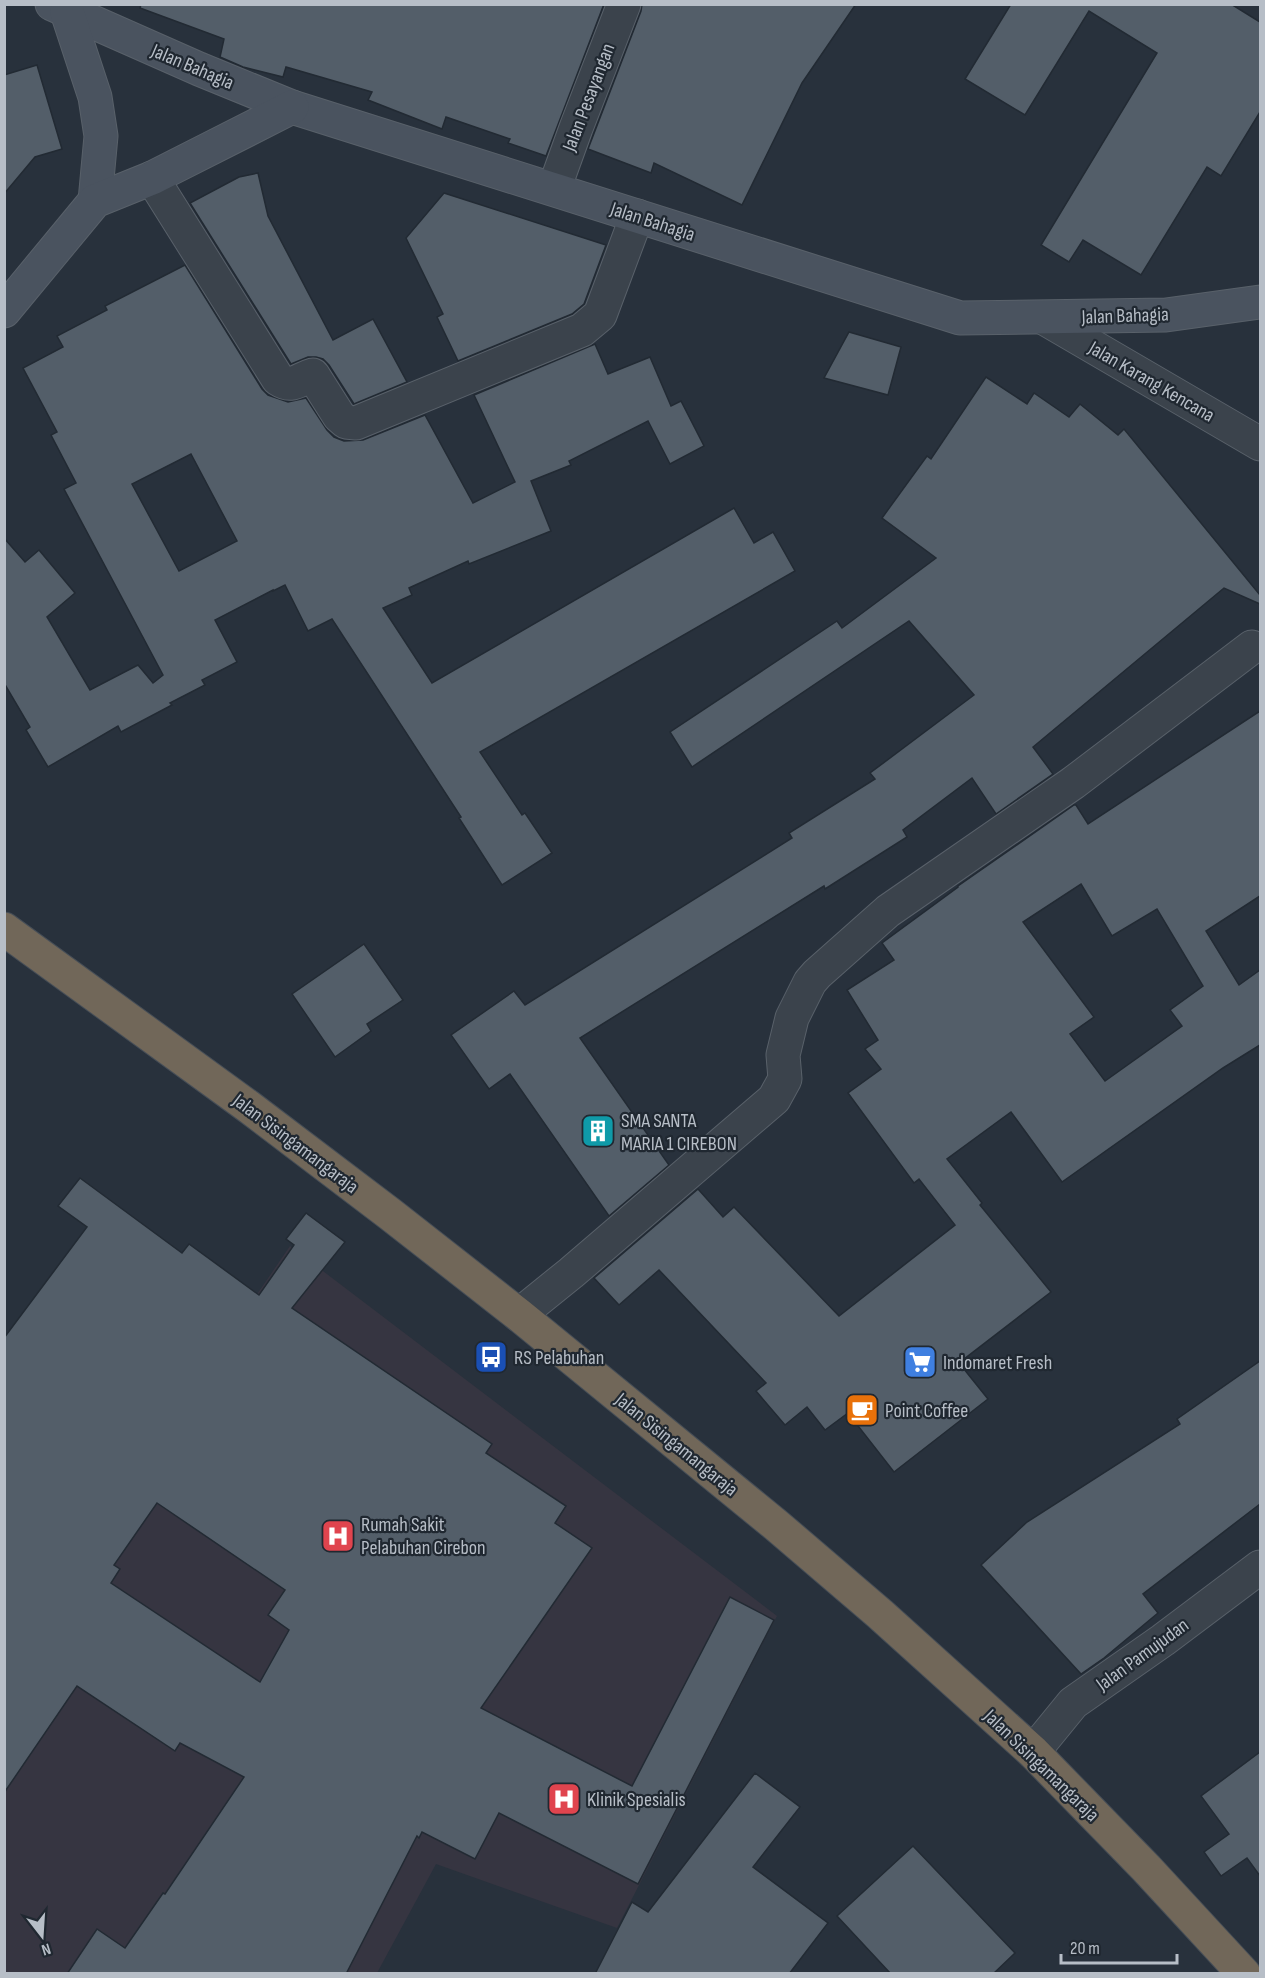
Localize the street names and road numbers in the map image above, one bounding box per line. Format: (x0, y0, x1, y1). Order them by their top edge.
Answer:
street label: Jalan Bahagia (147, 38, 237, 95)
street label: Jalan Pesayangan (557, 40, 621, 156)
street label: Jalan Bahagia (607, 197, 698, 247)
street label: Jalan Bahagia (1080, 302, 1169, 330)
street label: Jalan Karang Kencana (1083, 336, 1219, 428)
street label: Jalan Sisingamangaraja (227, 1088, 363, 1199)
street label: Jalan Sisingamangaraja (609, 1387, 743, 1502)
street label: Jalan Pamujudan (1091, 1613, 1194, 1697)
street label: Jalan Sisingamangaraja (978, 1704, 1104, 1827)

